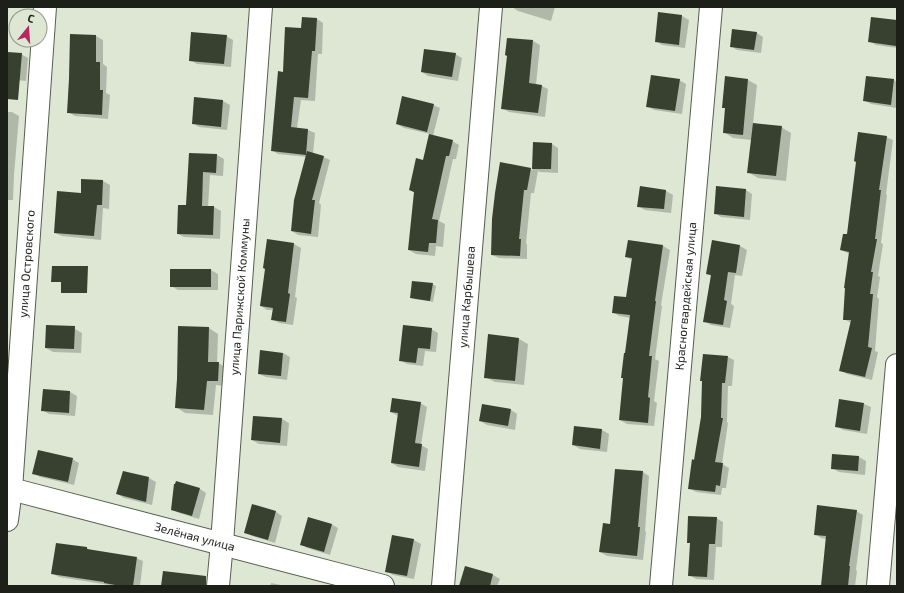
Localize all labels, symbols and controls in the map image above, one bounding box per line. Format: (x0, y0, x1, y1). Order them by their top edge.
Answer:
north arrow (8, 8, 48, 48)
text: С (26, 11, 37, 25)
street label: улица Островского (15, 209, 37, 318)
street label: улица Парижской Коммуны (226, 218, 252, 376)
street label: Красногвардейская улица (672, 221, 698, 371)
street label: улица Карбышева (455, 245, 477, 348)
street label: Зелёная улица (153, 519, 237, 553)

